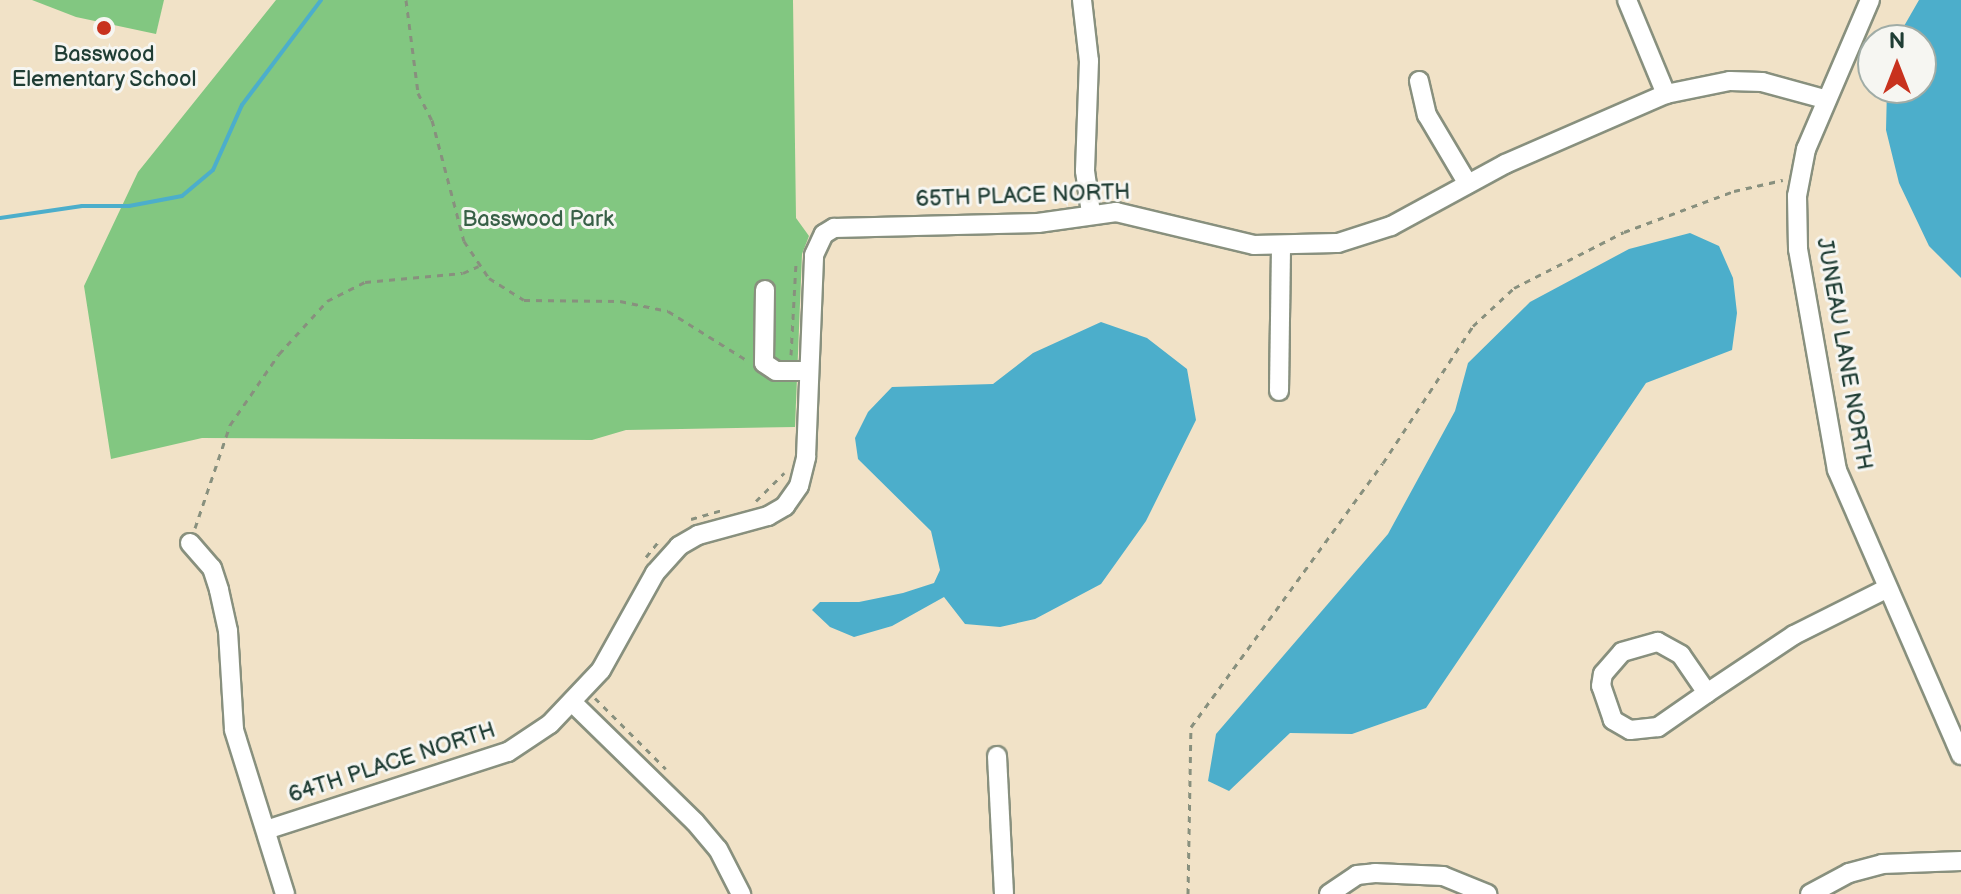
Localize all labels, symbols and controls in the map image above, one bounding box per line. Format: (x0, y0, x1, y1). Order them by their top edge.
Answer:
marker: Basswood Elementary School (95, 19, 113, 37)
north arrow (1857, 24, 1937, 104)
text: N (1889, 28, 1905, 55)
place label: Basswood Elementary School (11, 41, 197, 92)
street label: 65TH PLACE NORTH (915, 179, 1131, 213)
park label: Basswood Park (462, 207, 614, 233)
street label: JUNEAU LANE NORTH (1811, 236, 1877, 472)
street label: 64TH PLACE NORTH (285, 717, 499, 809)

